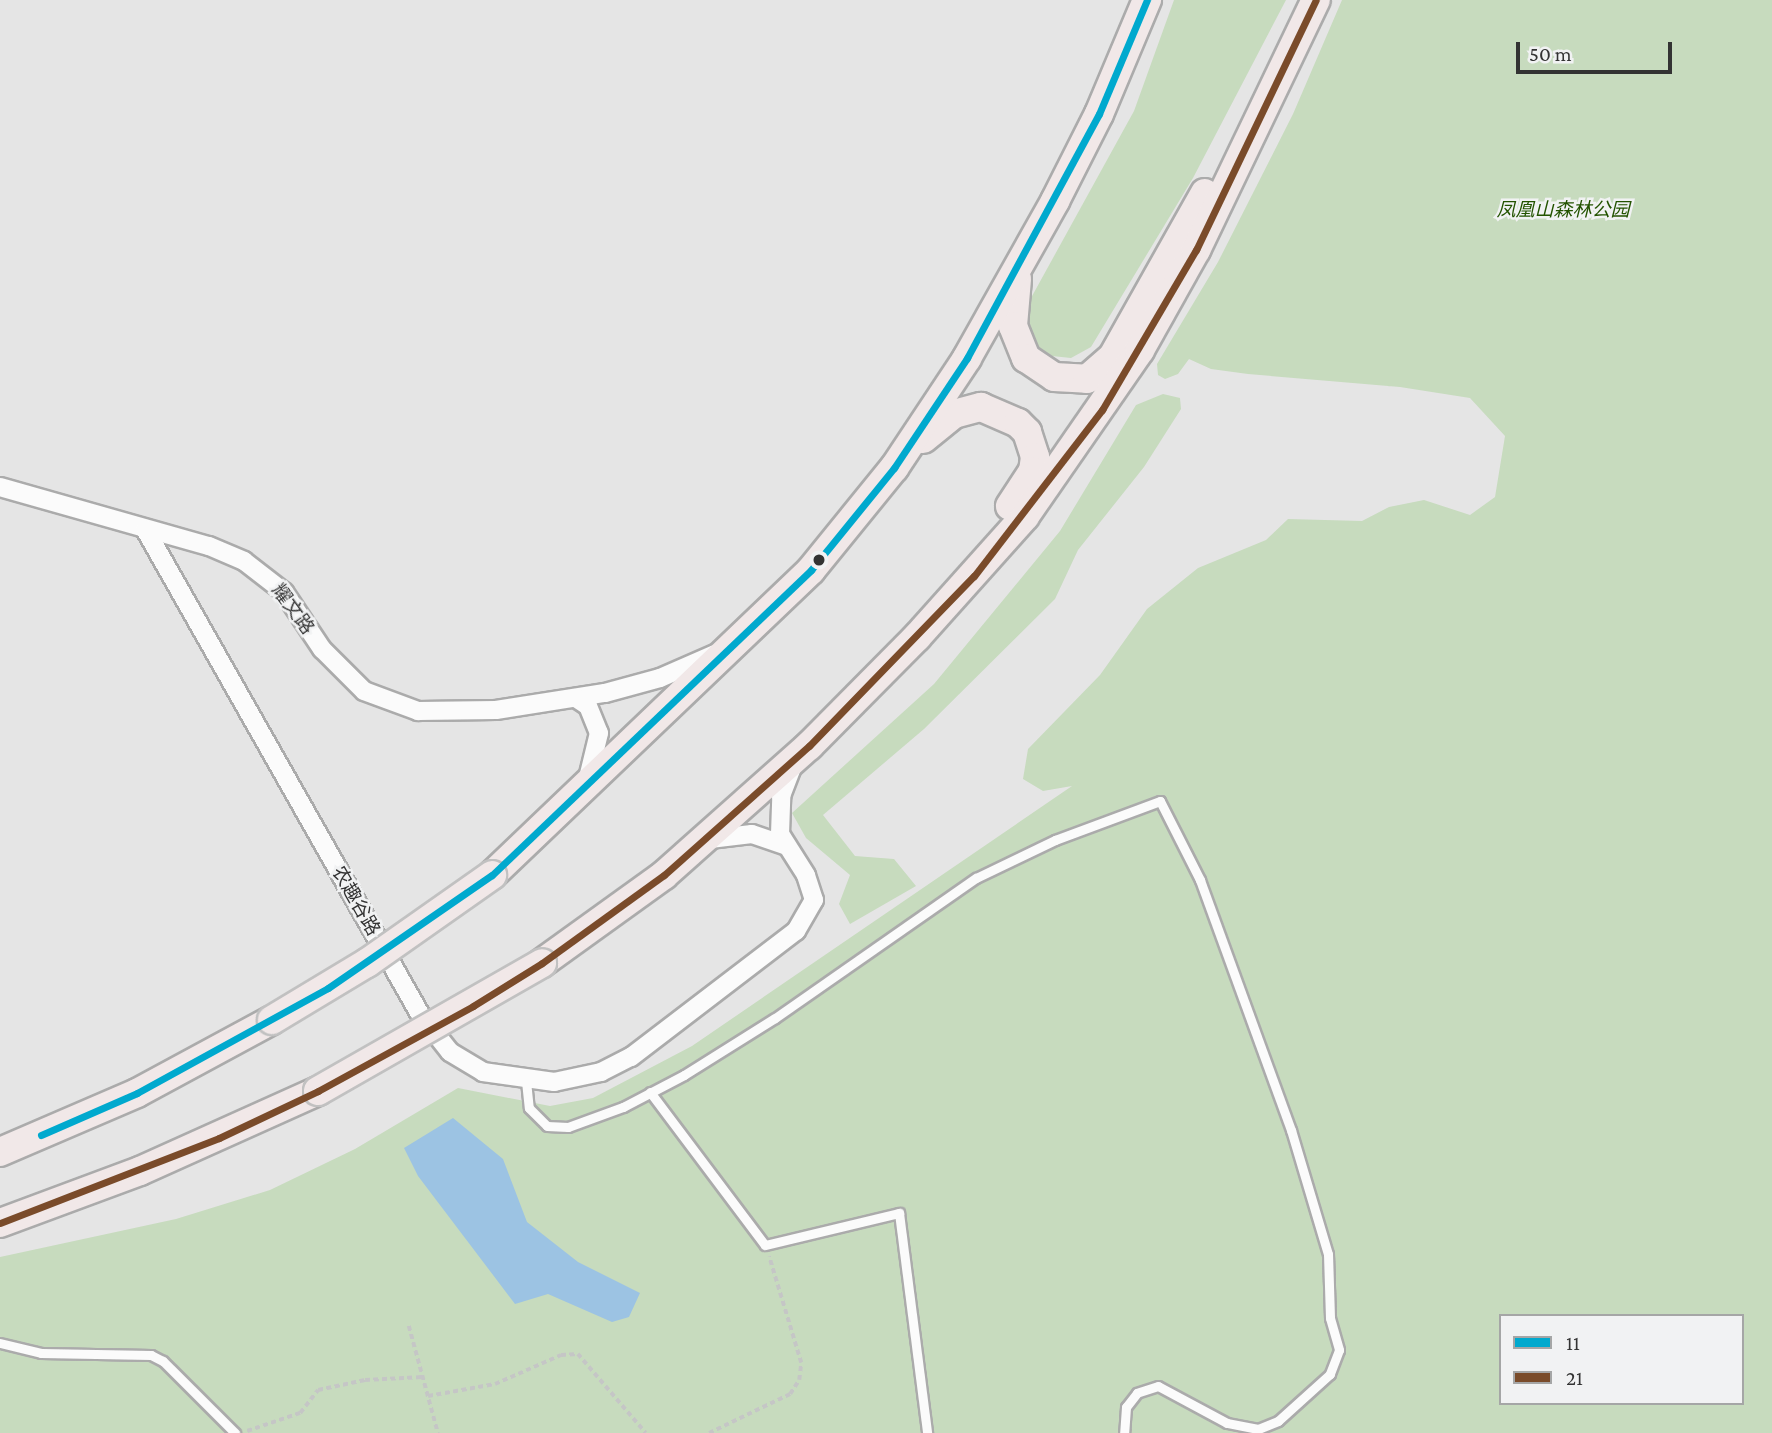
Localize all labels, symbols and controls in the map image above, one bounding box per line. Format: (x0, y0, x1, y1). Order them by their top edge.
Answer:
scale bar (1520, 28, 1676, 72)
text: 50 m (1529, 42, 1572, 66)
park label: 凤凰山森林公园 (1497, 199, 1629, 221)
unlabelled marker (812, 553, 826, 567)
street label: 耀文路 (267, 579, 319, 639)
street label: 农趣谷路 (327, 862, 385, 940)
legend (1499, 1314, 1744, 1405)
text: 11 (1566, 1331, 1580, 1355)
text: 21 (1566, 1366, 1583, 1390)

